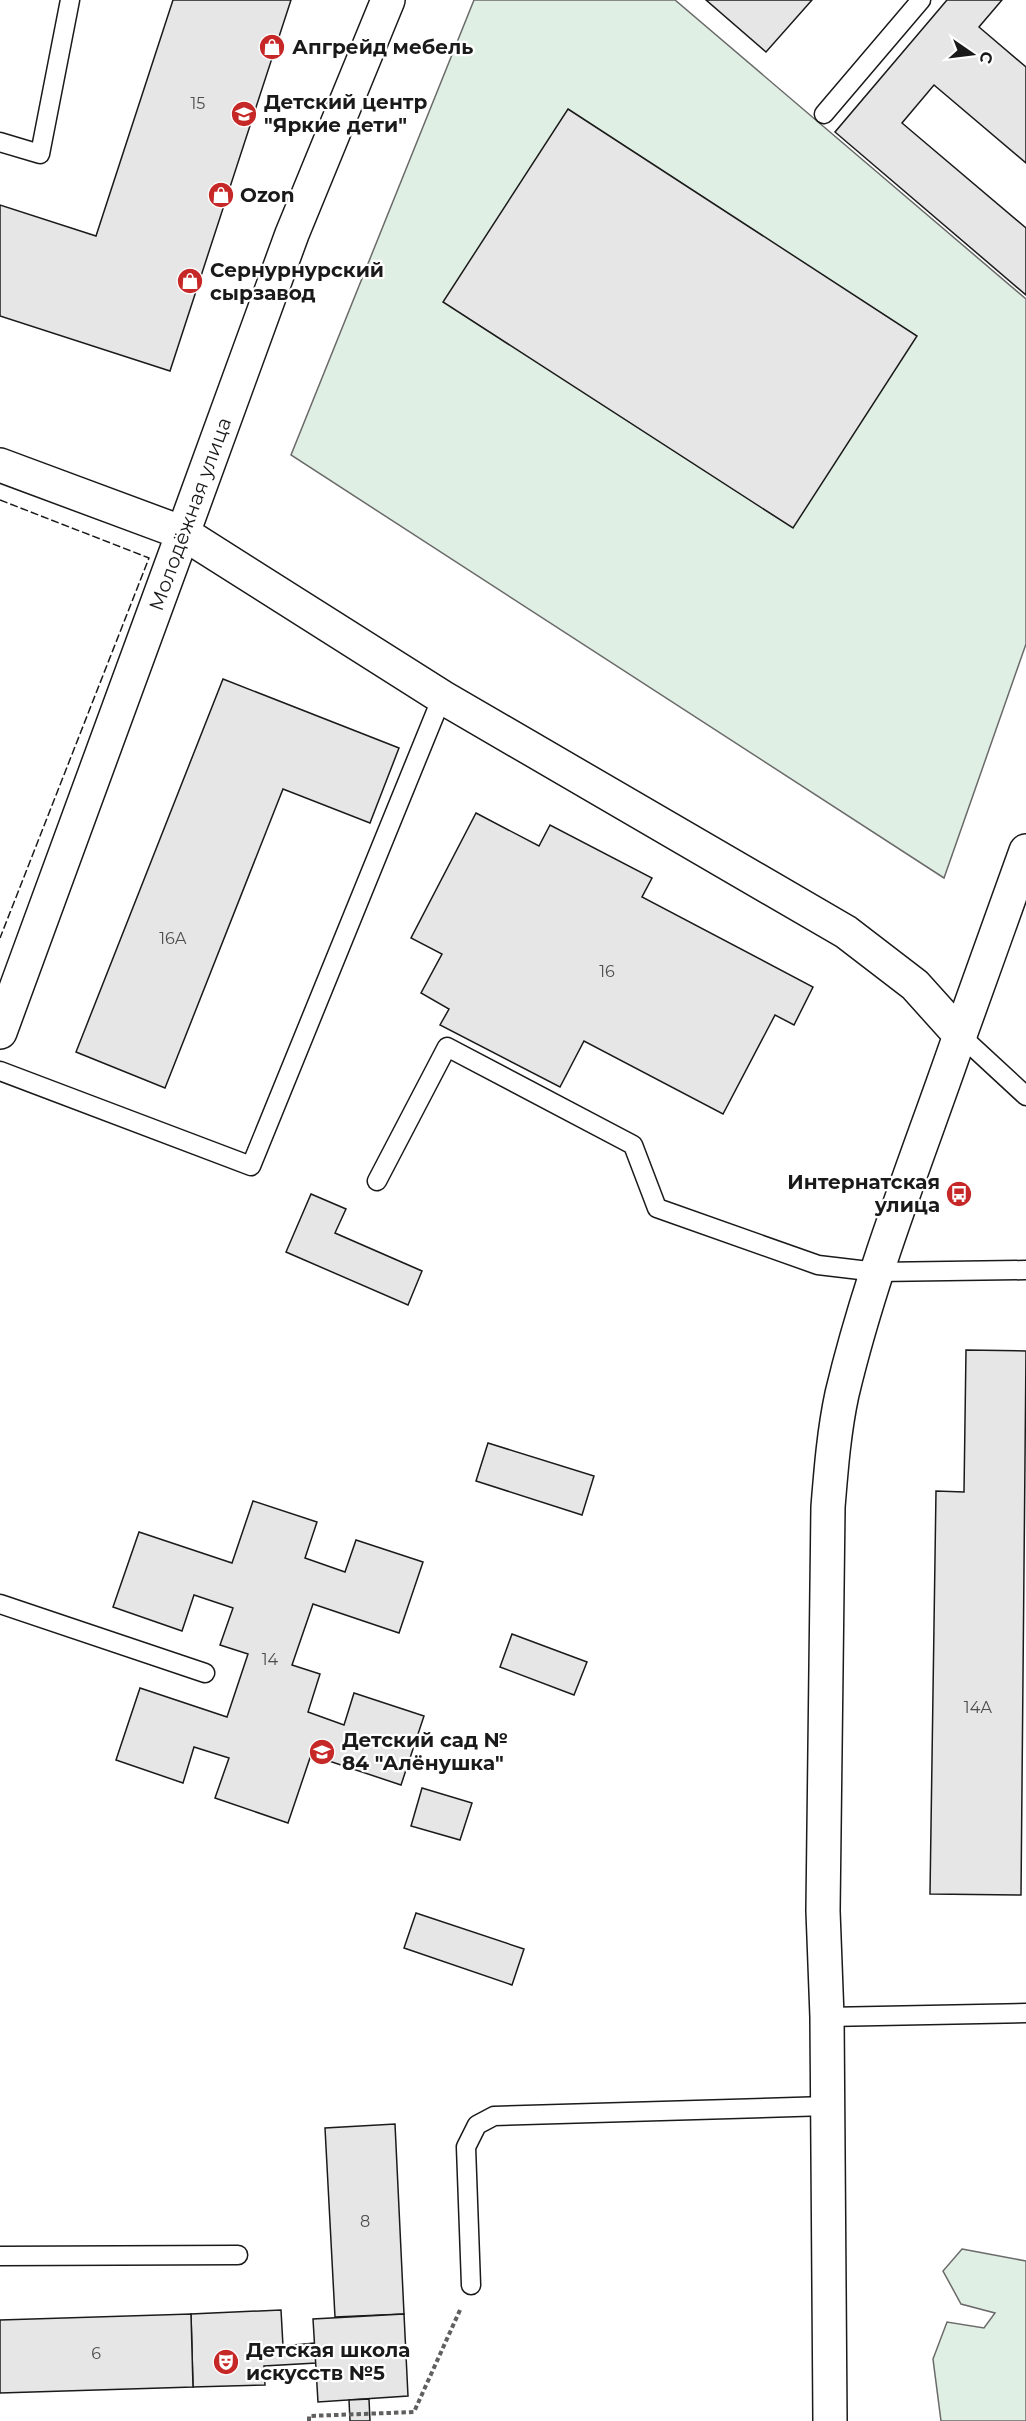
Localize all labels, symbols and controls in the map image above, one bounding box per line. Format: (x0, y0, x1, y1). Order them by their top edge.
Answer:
north arrow (942, 24, 1002, 84)
shop icon: Апгрейд мебель (257, 32, 287, 62)
place label: Апгрейд мебель (292, 35, 473, 59)
text: С (975, 50, 997, 66)
place label: Детский центр "Яркие дети" (264, 90, 427, 137)
house number: 15 (191, 94, 205, 113)
school or university icon: Детский центр "Яркие дети" (229, 99, 259, 129)
shop icon: Ozon (206, 180, 236, 210)
place label: Ozon (240, 183, 295, 207)
place label: Сернурнурский сырзавод (210, 258, 384, 305)
shop icon: Сернурнурский сырзавод (175, 266, 205, 296)
street label: Молодёжная улица (144, 414, 236, 614)
house number: 16А (159, 929, 187, 948)
house number: 16 (599, 962, 615, 981)
place label: Интернатская улица (787, 1170, 940, 1217)
bus stop icon: Интернатская улица (944, 1179, 974, 1209)
house number: 14 (262, 1650, 279, 1669)
house number: 14А (964, 1698, 992, 1717)
place label: Детский сад № 84 "Алёнушка" (342, 1728, 508, 1775)
school or university icon: Детский сад № 84 "Алёнушка" (307, 1737, 337, 1767)
house number: 8 (360, 2212, 370, 2231)
place label: Детская школа искусств №5 (246, 2338, 410, 2385)
house number: 6 (91, 2344, 101, 2363)
theatre icon: Детская школа искусств №5 (211, 2347, 241, 2377)

